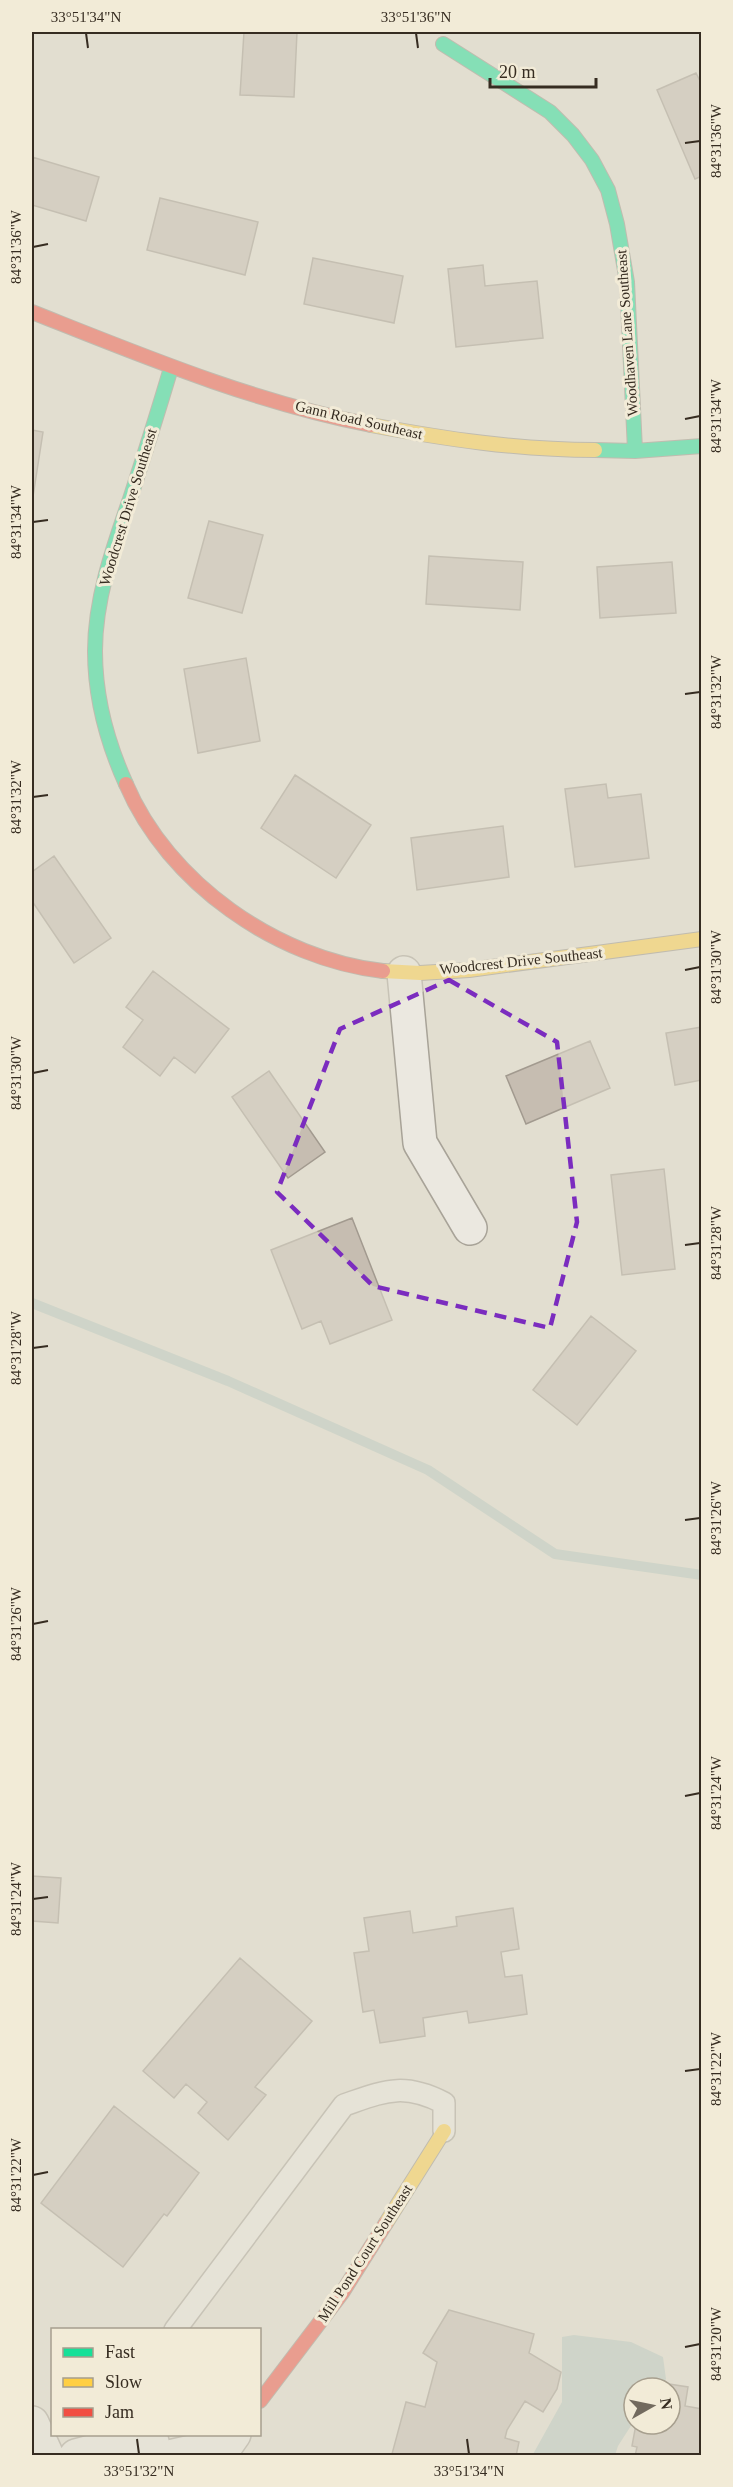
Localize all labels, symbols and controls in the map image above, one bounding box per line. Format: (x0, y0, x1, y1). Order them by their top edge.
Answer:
text: 33°51'34"N (51, 9, 121, 25)
text: 33°51'36"N (381, 9, 451, 25)
scale bar (490, 51, 596, 89)
text: 20 m (499, 62, 536, 82)
text: 84°31'36"W (708, 103, 724, 178)
text: 84°31'36"W (8, 209, 24, 284)
street label: Woodhaven Lane Southeast (613, 248, 641, 417)
text: 84°31'34"W (708, 378, 724, 453)
street label: Gann Road Southeast (294, 398, 425, 443)
street label: Woodcrest Drive Southeast (96, 426, 160, 588)
text: 84°31'34"W (8, 484, 24, 559)
text: 84°31'32"W (708, 654, 724, 729)
text: 84°31'32"W (8, 759, 24, 834)
text: 84°31'30"W (708, 929, 724, 1004)
street label: Woodcrest Drive Southeast (439, 944, 604, 978)
text: 84°31'30"W (8, 1035, 24, 1110)
text: 84°31'28"W (708, 1205, 724, 1280)
text: 84°31'28"W (8, 1310, 24, 1385)
text: 84°31'26"W (708, 1480, 724, 1555)
text: 84°31'26"W (8, 1586, 24, 1661)
text: 84°31'24"W (708, 1755, 724, 1830)
text: 84°31'24"W (8, 1861, 24, 1936)
text: 84°31'22"W (708, 2031, 724, 2106)
text: 84°31'22"W (8, 2137, 24, 2212)
street label: Mill Pond Court Southeast (315, 2181, 416, 2325)
text: 84°31'20"W (708, 2306, 724, 2381)
legend (51, 2328, 261, 2436)
text: Fast (105, 2342, 135, 2362)
text: Slow (105, 2372, 142, 2392)
north arrow (622, 2376, 682, 2436)
text: N (657, 2397, 676, 2411)
text: Jam (105, 2402, 134, 2422)
text: 33°51'32"N (104, 2463, 174, 2479)
text: 33°51'34"N (434, 2463, 504, 2479)

